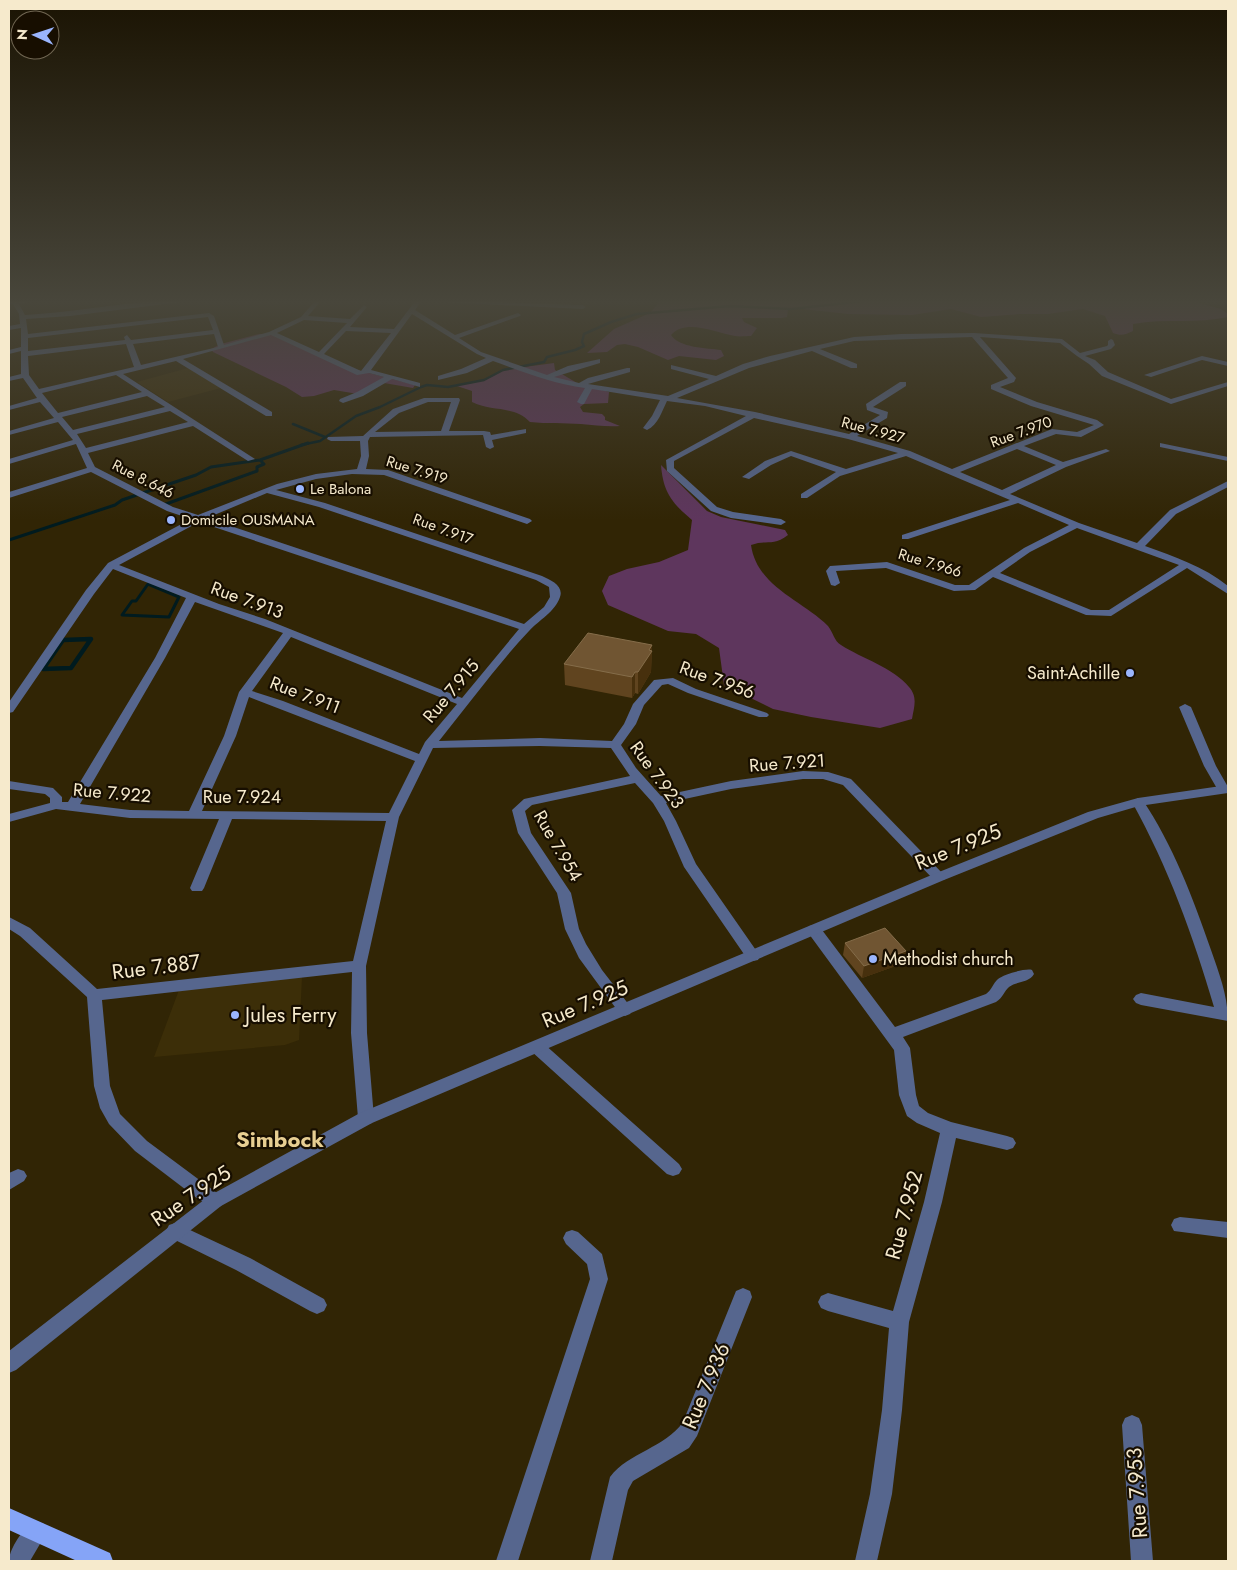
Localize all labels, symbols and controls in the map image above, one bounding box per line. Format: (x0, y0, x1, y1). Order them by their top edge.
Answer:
north arrow (10, 10, 60, 60)
text: N (12, 28, 32, 40)
street label: Rue 7.927 (839, 411, 907, 449)
street label: Rue 7.970 (987, 411, 1055, 453)
street label: Rue 7.919 (383, 450, 451, 490)
street label: Rue 8.646 (108, 454, 178, 504)
place label: Le Balona (310, 478, 371, 500)
marker: Le Balona (294, 483, 306, 495)
street label: Rue 7.917 (410, 508, 476, 550)
place label: Domicile OUSMANA (181, 509, 315, 531)
marker: Domicile OUSMANA (165, 514, 177, 526)
street label: Rue 7.966 (896, 543, 964, 583)
street label: Rue 7.913 (207, 575, 287, 625)
street label: Rue 7.915 (417, 654, 485, 728)
street label: Rue 7.956 (676, 654, 758, 706)
place label: Saint-Achille (1027, 660, 1120, 686)
marker: Saint-Achille (1124, 667, 1136, 679)
street label: Rue 7.911 (266, 670, 344, 720)
street label: Rue 7.923 (624, 736, 690, 814)
street label: Rue 7.921 (748, 747, 826, 779)
street label: Rue 7.922 (72, 777, 152, 809)
street label: Rue 7.924 (203, 784, 281, 810)
street label: Rue 7.954 (527, 806, 589, 886)
street label: Rue 7.925 (910, 816, 1006, 878)
place label: Methodist church (883, 946, 1014, 972)
street label: Rue 7.887 (110, 947, 202, 987)
marker: Methodist church (867, 953, 879, 965)
street label: Rue 7.925 (537, 972, 633, 1036)
place label: Jules Ferry (242, 1000, 337, 1030)
marker: Jules Ferry (229, 1009, 241, 1021)
district label: Simbock (236, 1123, 324, 1155)
street label: Rue 7.925 (145, 1158, 237, 1234)
street label: Rue 7.952 (878, 1167, 930, 1263)
street label: Rue 7.936 (674, 1338, 738, 1434)
street label: Rue 7.953 (1119, 1447, 1155, 1539)

